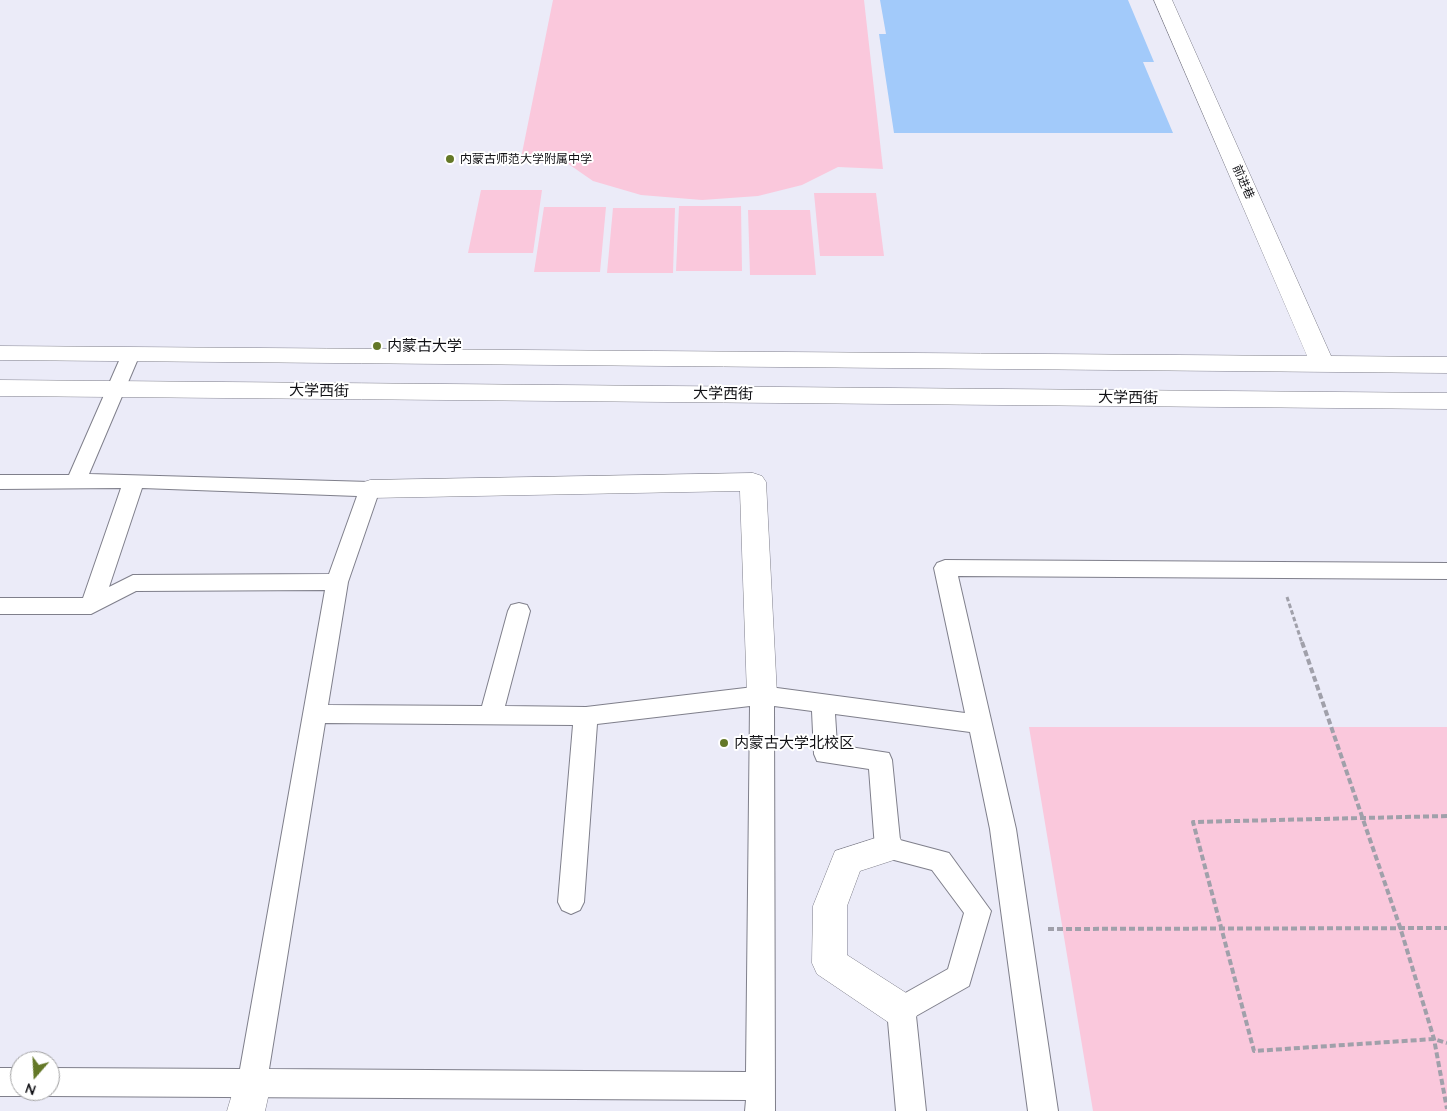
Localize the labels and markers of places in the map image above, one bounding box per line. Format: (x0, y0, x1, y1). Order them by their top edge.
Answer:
place label: 内蒙古师范大学附属中学 (460, 152, 592, 166)
marker: 内蒙古师范大学附属中学 (444, 153, 456, 165)
place label: 内蒙古大学 (387, 337, 462, 355)
marker: 内蒙古大学 (371, 340, 383, 352)
place label: 内蒙古大学北校区 (734, 734, 854, 752)
marker: 内蒙古大学北校区 (718, 737, 730, 749)

